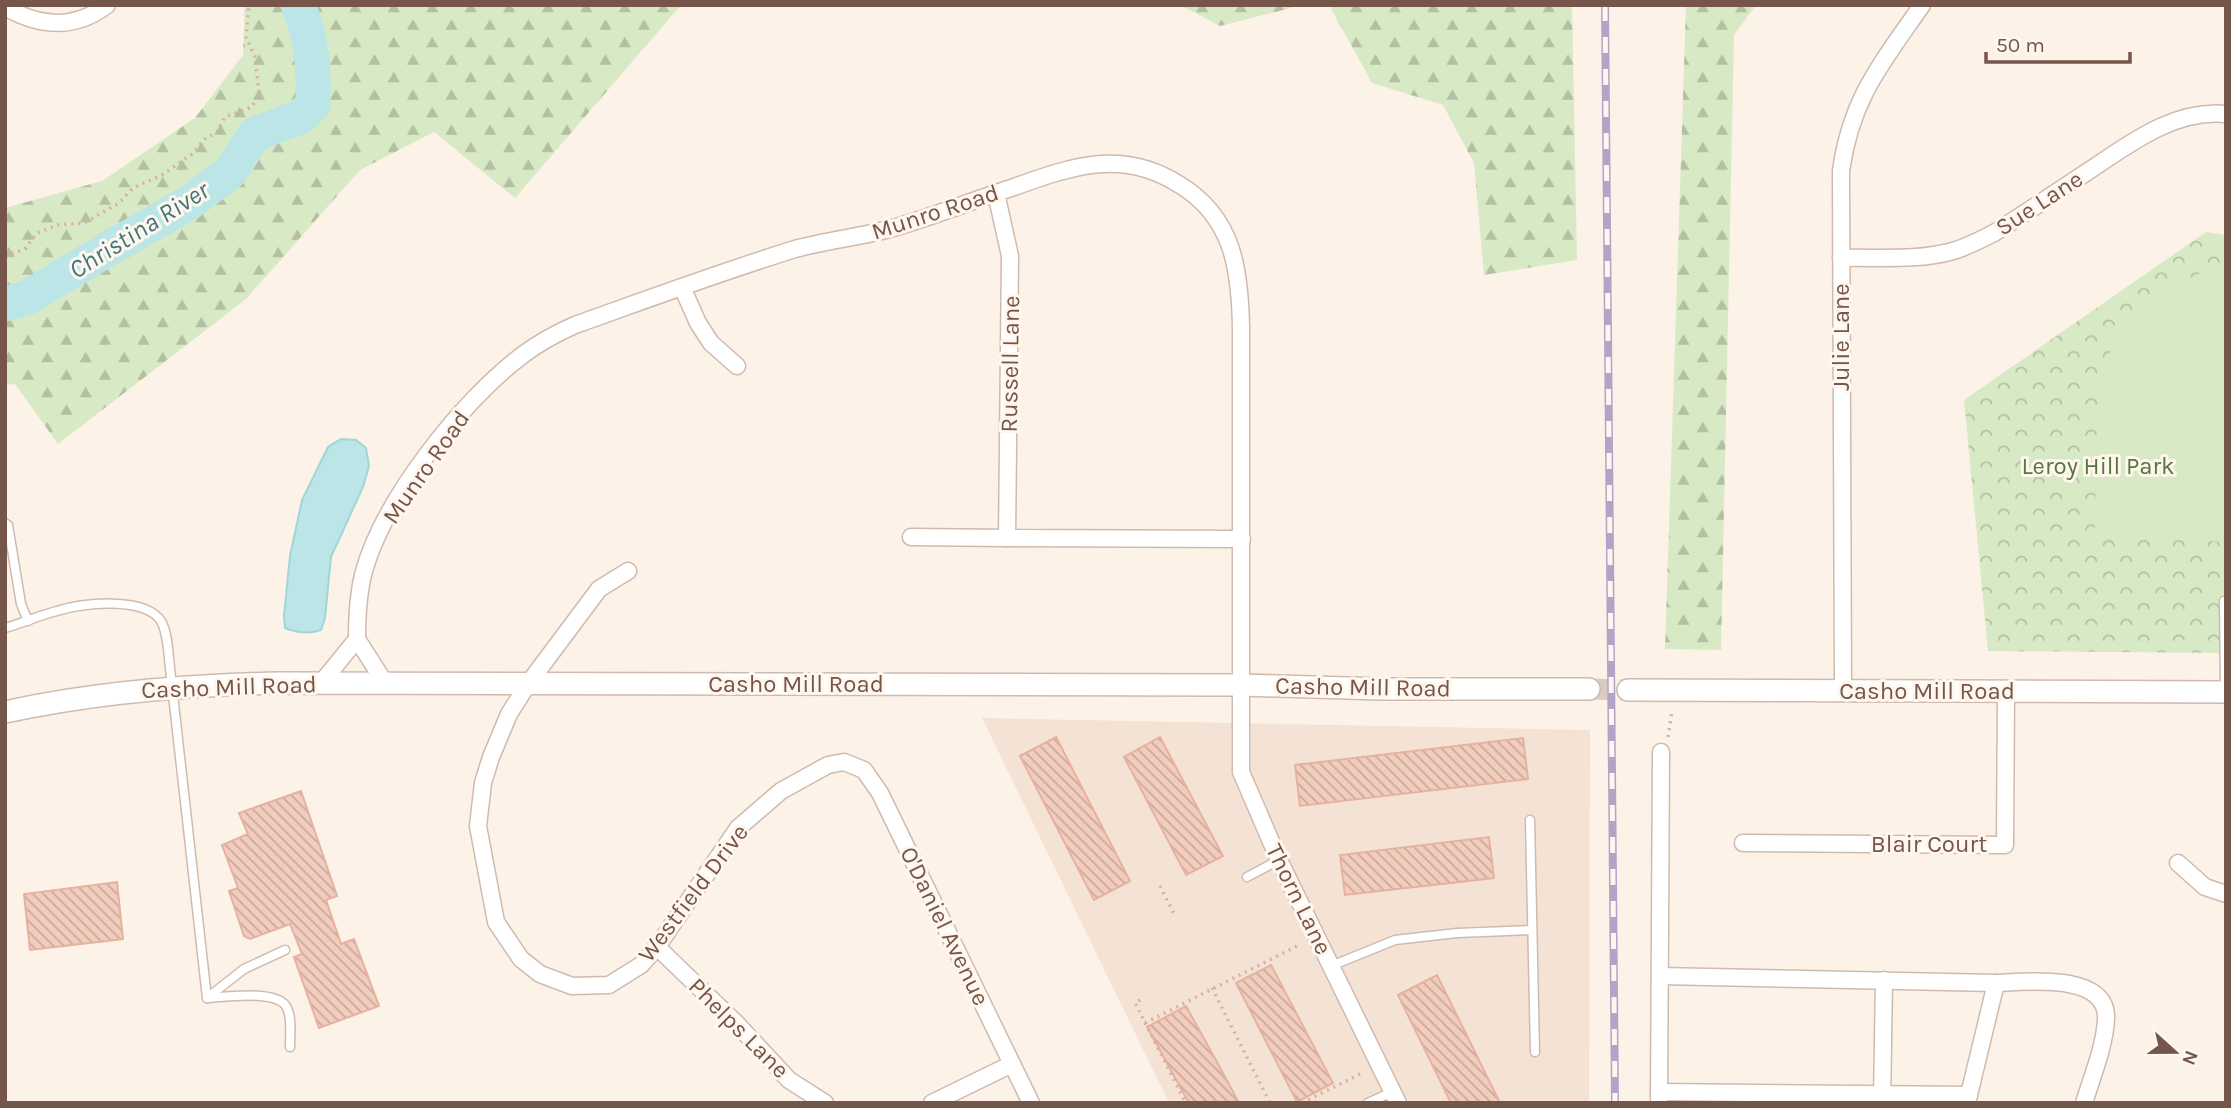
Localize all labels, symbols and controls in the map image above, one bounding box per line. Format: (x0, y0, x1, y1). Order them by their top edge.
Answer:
scale bar (1986, 21, 2130, 65)
text: 50 m (1996, 33, 2045, 57)
street label: Sue Lane (1990, 164, 2088, 242)
water label: Christina River (63, 174, 216, 285)
street label: Munro Road (868, 178, 1002, 246)
street label: Julie Lane (1827, 283, 1855, 391)
street label: Russell Lane (995, 295, 1025, 433)
street label: Munro Road (377, 405, 475, 529)
park label: Leroy Hill Park (2021, 452, 2175, 480)
street label: Casho Mill Road (141, 670, 317, 704)
street label: Casho Mill Road (708, 670, 884, 698)
street label: Casho Mill Road (1275, 671, 1451, 703)
street label: Casho Mill Road (1839, 677, 2015, 705)
street label: Westfield Drive (632, 819, 754, 967)
street label: Blair Court (1871, 830, 1987, 858)
street label: Thorn Lane (1260, 839, 1338, 959)
street label: O'Daniel Avenue (894, 842, 996, 1010)
street label: Phelps Lane (683, 972, 795, 1084)
north arrow (2140, 1017, 2210, 1087)
text: N (2177, 1047, 2203, 1068)

